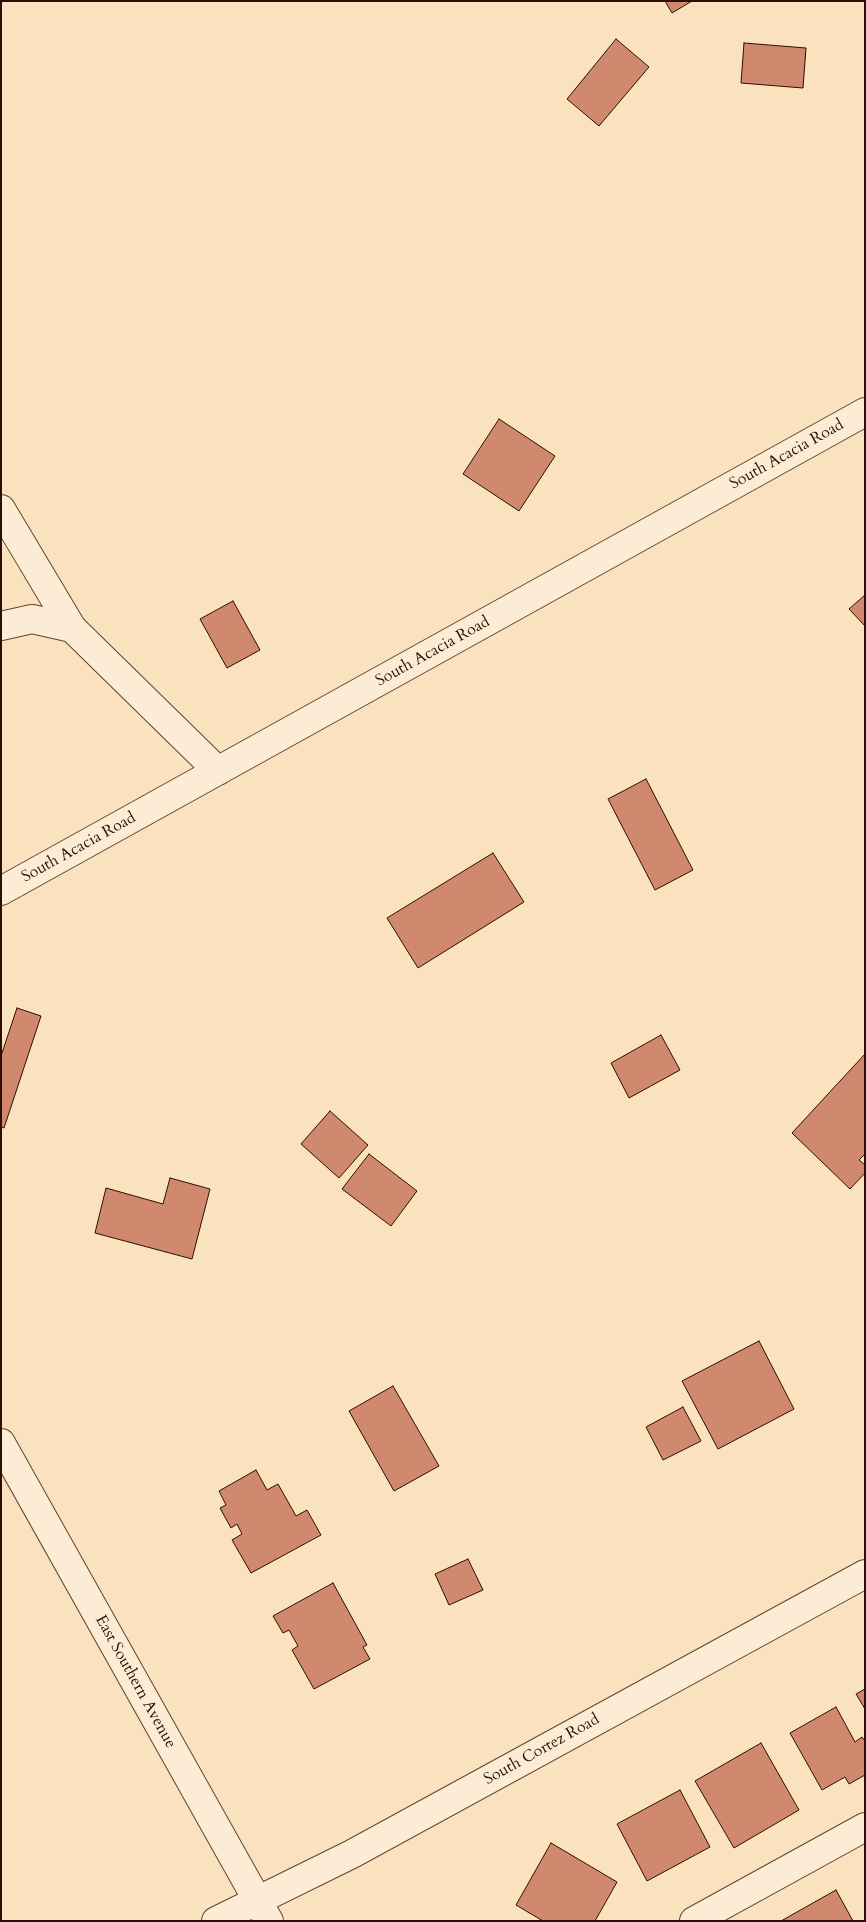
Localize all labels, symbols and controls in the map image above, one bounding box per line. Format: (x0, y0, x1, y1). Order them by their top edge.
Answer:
street label: South Acacia Road (727, 416, 847, 494)
street label: South Acacia Road (373, 613, 493, 691)
street label: South Acacia Road (19, 809, 139, 887)
street label: East Southern Avenue (90, 1612, 180, 1752)
street label: South Cortez Road (481, 1710, 603, 1790)

